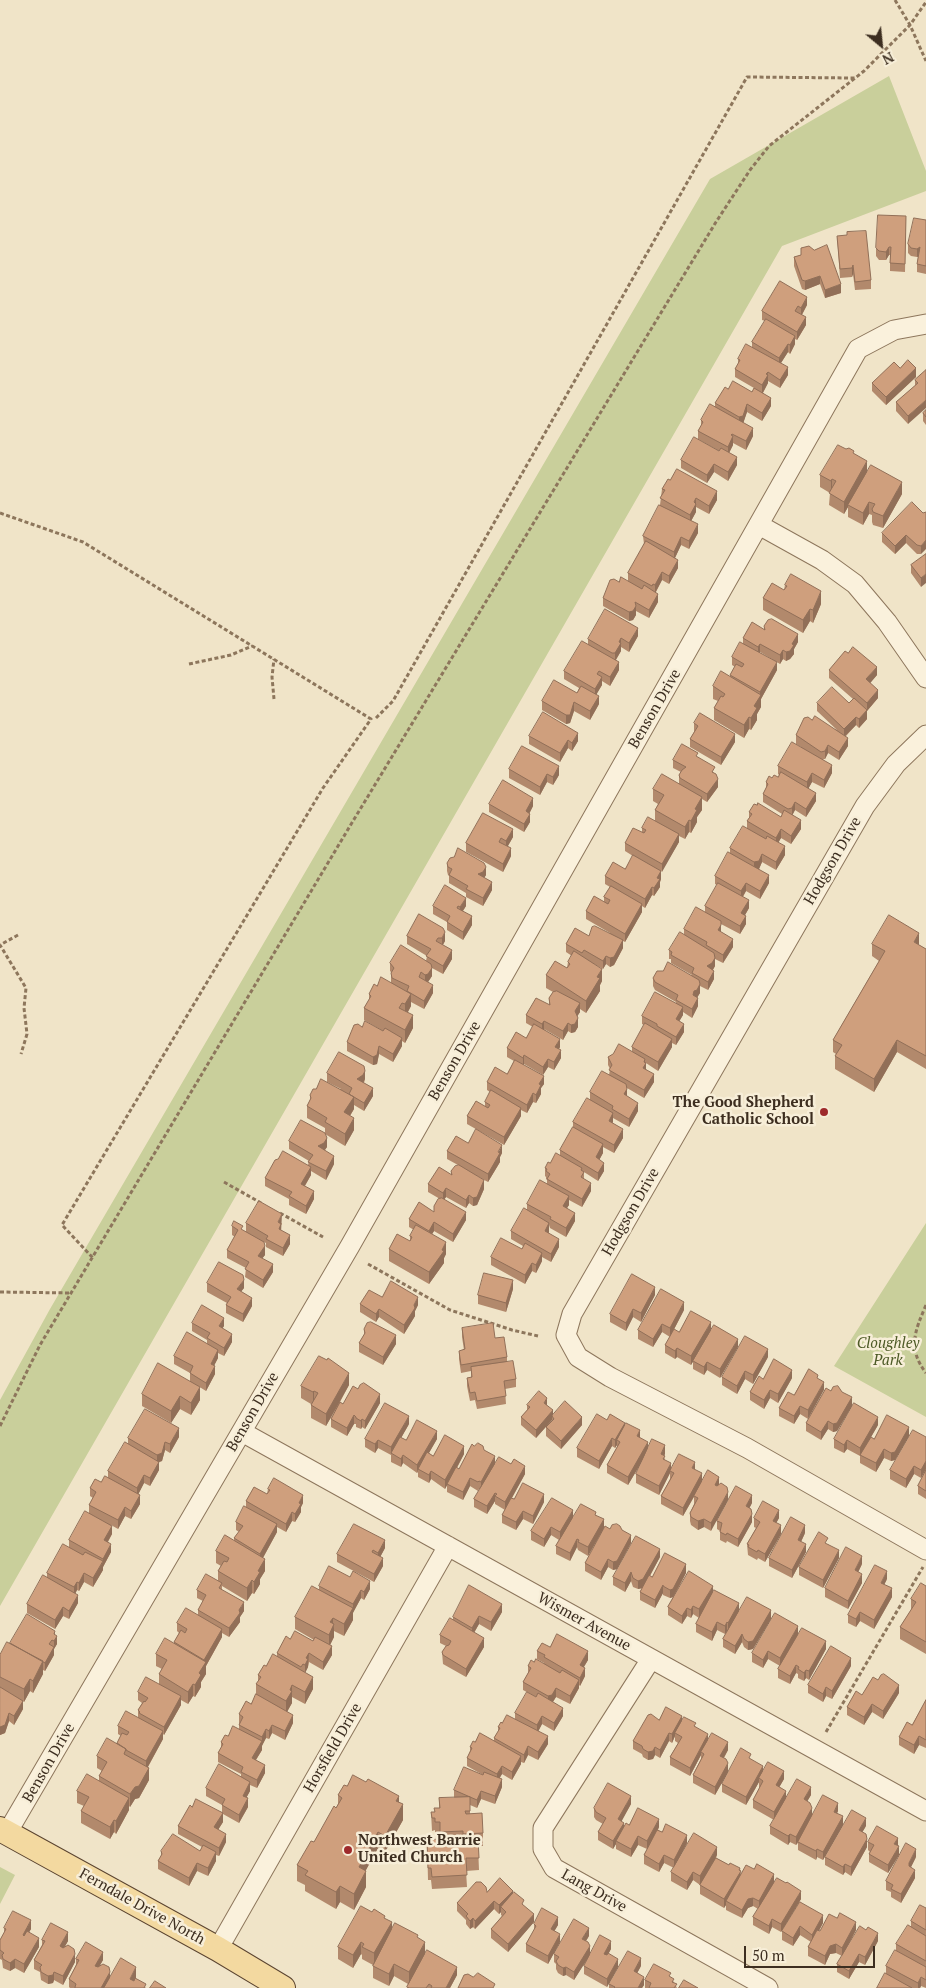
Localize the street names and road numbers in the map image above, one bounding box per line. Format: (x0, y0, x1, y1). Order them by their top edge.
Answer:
street label: Benson Drive (625, 666, 685, 752)
street label: Hodgson Drive (801, 814, 865, 908)
street label: Benson Drive (425, 1018, 485, 1104)
street label: Hodgson Drive (599, 1165, 663, 1259)
street label: Benson Drive (223, 1369, 283, 1455)
street label: Wismer Avenue (534, 1589, 634, 1655)
street label: Horsfield Drive (300, 1700, 366, 1796)
street label: Benson Drive (19, 1720, 79, 1806)
street label: Ferndale Drive North (76, 1865, 208, 1949)
street label: Lang Drive (558, 1866, 630, 1916)

